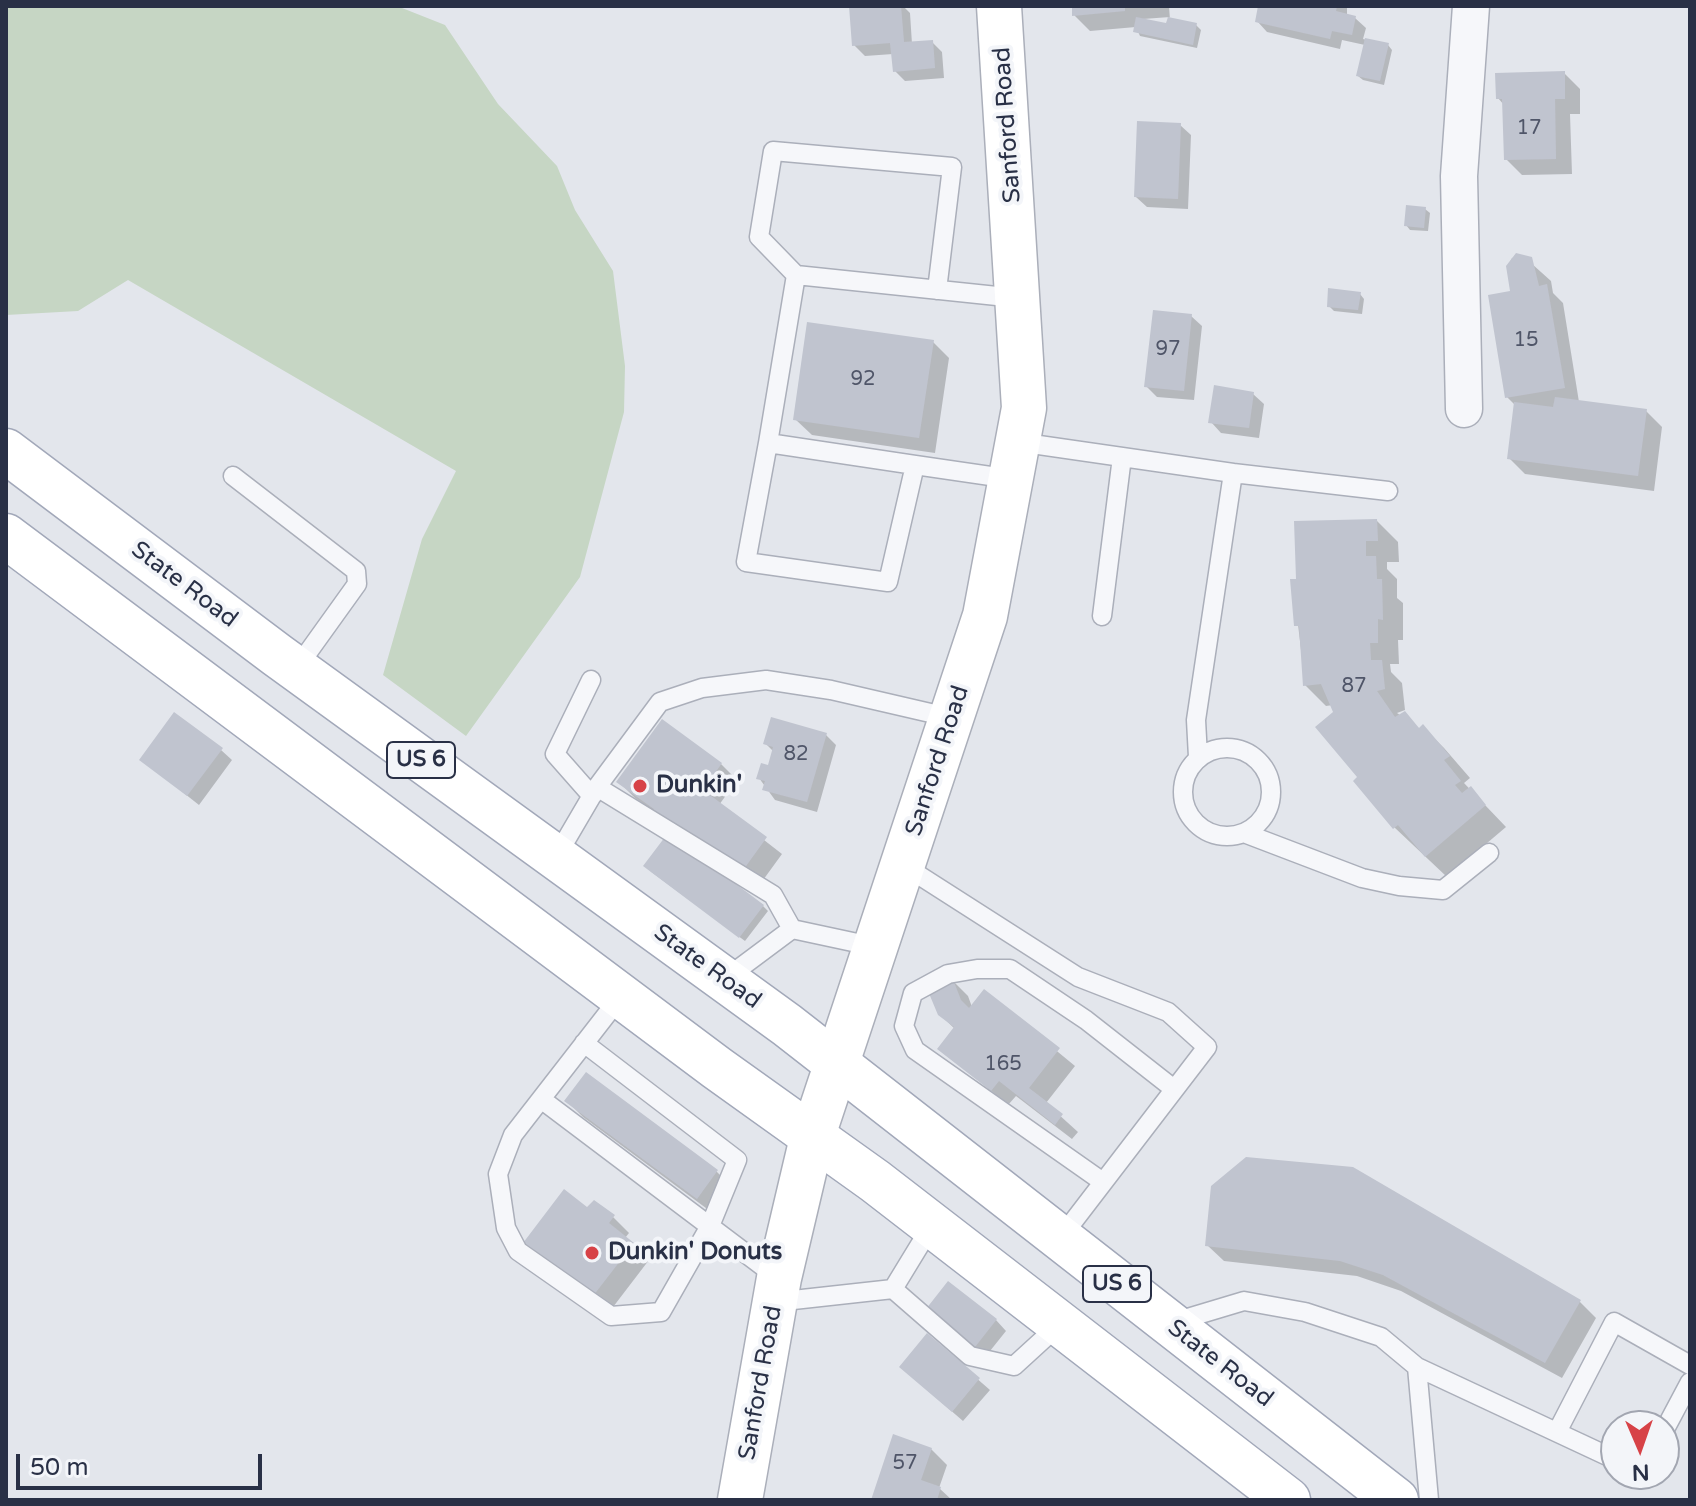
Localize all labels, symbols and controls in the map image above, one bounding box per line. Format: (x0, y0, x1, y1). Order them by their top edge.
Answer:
street label: Sanford Road (988, 46, 1028, 204)
house number: 17 (1516, 117, 1542, 141)
house number: 15 (1513, 329, 1539, 353)
house number: 97 (1155, 338, 1181, 362)
house number: 92 (850, 368, 876, 392)
street label: State Road (125, 536, 243, 634)
house number: 87 (1341, 675, 1367, 699)
street label: Sanford Road (900, 682, 976, 840)
road number: US 6 (387, 742, 455, 778)
house number: 82 (783, 743, 809, 767)
place label: Dunkin' (656, 772, 742, 800)
marker: Dunkin' (631, 777, 649, 795)
street label: State Road (648, 918, 766, 1016)
house number: 165 (984, 1053, 1022, 1077)
place label: Dunkin' Donuts (608, 1239, 782, 1267)
marker: Dunkin' Donuts (583, 1244, 601, 1262)
road number: US 6 (1083, 1266, 1151, 1302)
street label: Sanford Road (733, 1304, 789, 1462)
street label: State Road (1162, 1314, 1278, 1414)
north arrow (1600, 1410, 1680, 1490)
scale bar (20, 1438, 266, 1488)
house number: 57 (892, 1452, 918, 1476)
text: 50 m (30, 1453, 88, 1482)
text: N (1631, 1459, 1650, 1485)

